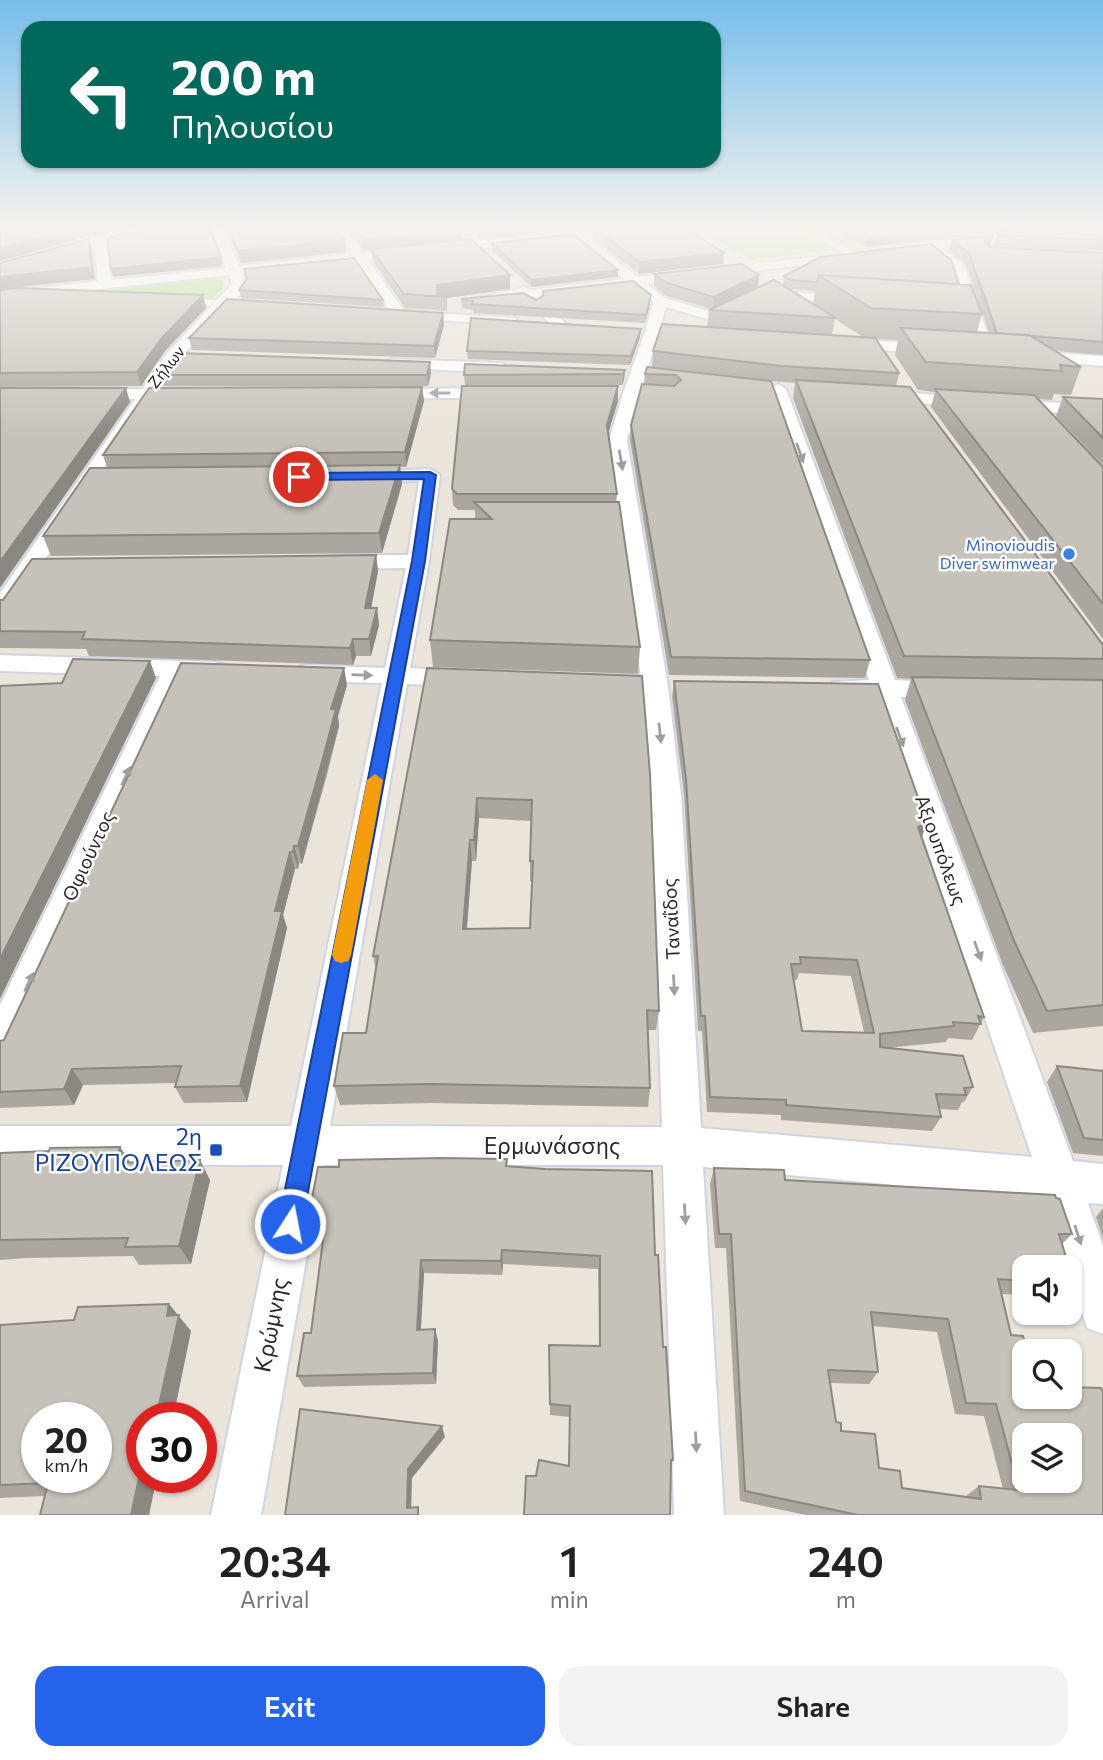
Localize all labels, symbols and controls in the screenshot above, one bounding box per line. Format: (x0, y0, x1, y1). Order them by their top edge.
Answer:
text: 200 m (171, 45, 316, 105)
icon: left (56, 49, 147, 140)
text: Πηλουσίου (171, 105, 334, 145)
street label: Ζήλων (143, 342, 188, 392)
one-way arrow (429, 387, 451, 399)
one-way arrow (795, 443, 806, 464)
pin (269, 447, 329, 507)
one-way arrow (616, 449, 627, 471)
icon: arrive (280, 458, 318, 496)
place label: Minovioudis Diver swimwear (940, 535, 1056, 572)
marker: Minovioudis Diver swimwear (1061, 546, 1077, 562)
one-way arrow (351, 669, 373, 680)
one-way arrow (654, 723, 665, 745)
one-way arrow (895, 727, 906, 748)
one-way arrow (120, 766, 131, 786)
street label: Αξιουπόλεως (911, 792, 972, 908)
street label: Οφιούντος (57, 807, 118, 904)
street label: Ταναΐδος (657, 878, 684, 960)
one-way arrow (972, 941, 983, 962)
one-way arrow (23, 972, 35, 992)
one-way arrow (669, 974, 680, 996)
place label: 2η ΡΙΖΟΥΠΟΛΕΩΣ (35, 1122, 202, 1176)
street label: Ερμωνάσσης (484, 1131, 620, 1159)
marker: 2η ΡΙΖΟΥΠΟΛΕΩΣ (208, 1142, 224, 1158)
position arrow (253, 1187, 327, 1261)
one-way arrow (680, 1204, 691, 1226)
one-way arrow (1073, 1224, 1084, 1245)
map controls (1012, 1255, 1082, 1493)
button: sound (1012, 1255, 1082, 1325)
street label: Κρώμνης (247, 1275, 293, 1374)
button: search (1012, 1339, 1082, 1409)
speed limit sign: 30 (126, 1402, 217, 1493)
text: 20 (45, 1417, 88, 1460)
button: layers (1012, 1423, 1082, 1493)
one-way arrow (691, 1431, 702, 1453)
text: km/h (45, 1454, 88, 1476)
text: 20:34 (219, 1534, 331, 1586)
text: 1 (560, 1534, 579, 1586)
text: 240 (808, 1534, 884, 1586)
text: Arrival (240, 1585, 310, 1613)
text: min (550, 1585, 589, 1613)
text: m (836, 1585, 856, 1613)
button: Exit (35, 1666, 545, 1746)
button: Share (559, 1666, 1068, 1746)

